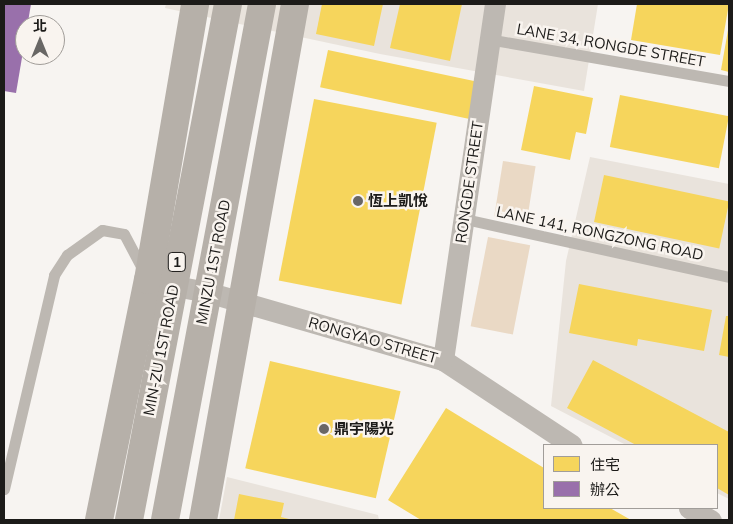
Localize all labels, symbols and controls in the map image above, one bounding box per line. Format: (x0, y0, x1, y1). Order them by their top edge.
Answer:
north arrow (15, 15, 65, 65)
text: 北 (33, 17, 47, 35)
street label: LANE 34, RONGDE STREET (515, 20, 707, 70)
street label: RONGDE STREET (452, 120, 486, 244)
place label: 恆上凱悅 (368, 192, 428, 210)
marker: 恆上凱悅 (352, 195, 364, 207)
street label: MINZU 1ST ROAD (192, 198, 234, 326)
street label: LANE 141, RONGZONG ROAD (495, 202, 705, 264)
road number: 1 (167, 250, 187, 274)
street label: MIN-ZU 1ST ROAD (139, 283, 183, 417)
street label: RONGYAO STREET (306, 313, 440, 367)
place label: 鼎宇陽光 (334, 420, 394, 438)
marker: 鼎宇陽光 (318, 423, 330, 435)
legend (543, 444, 718, 509)
text: 住宅 (590, 455, 620, 474)
text: 辦公 (590, 480, 620, 499)

